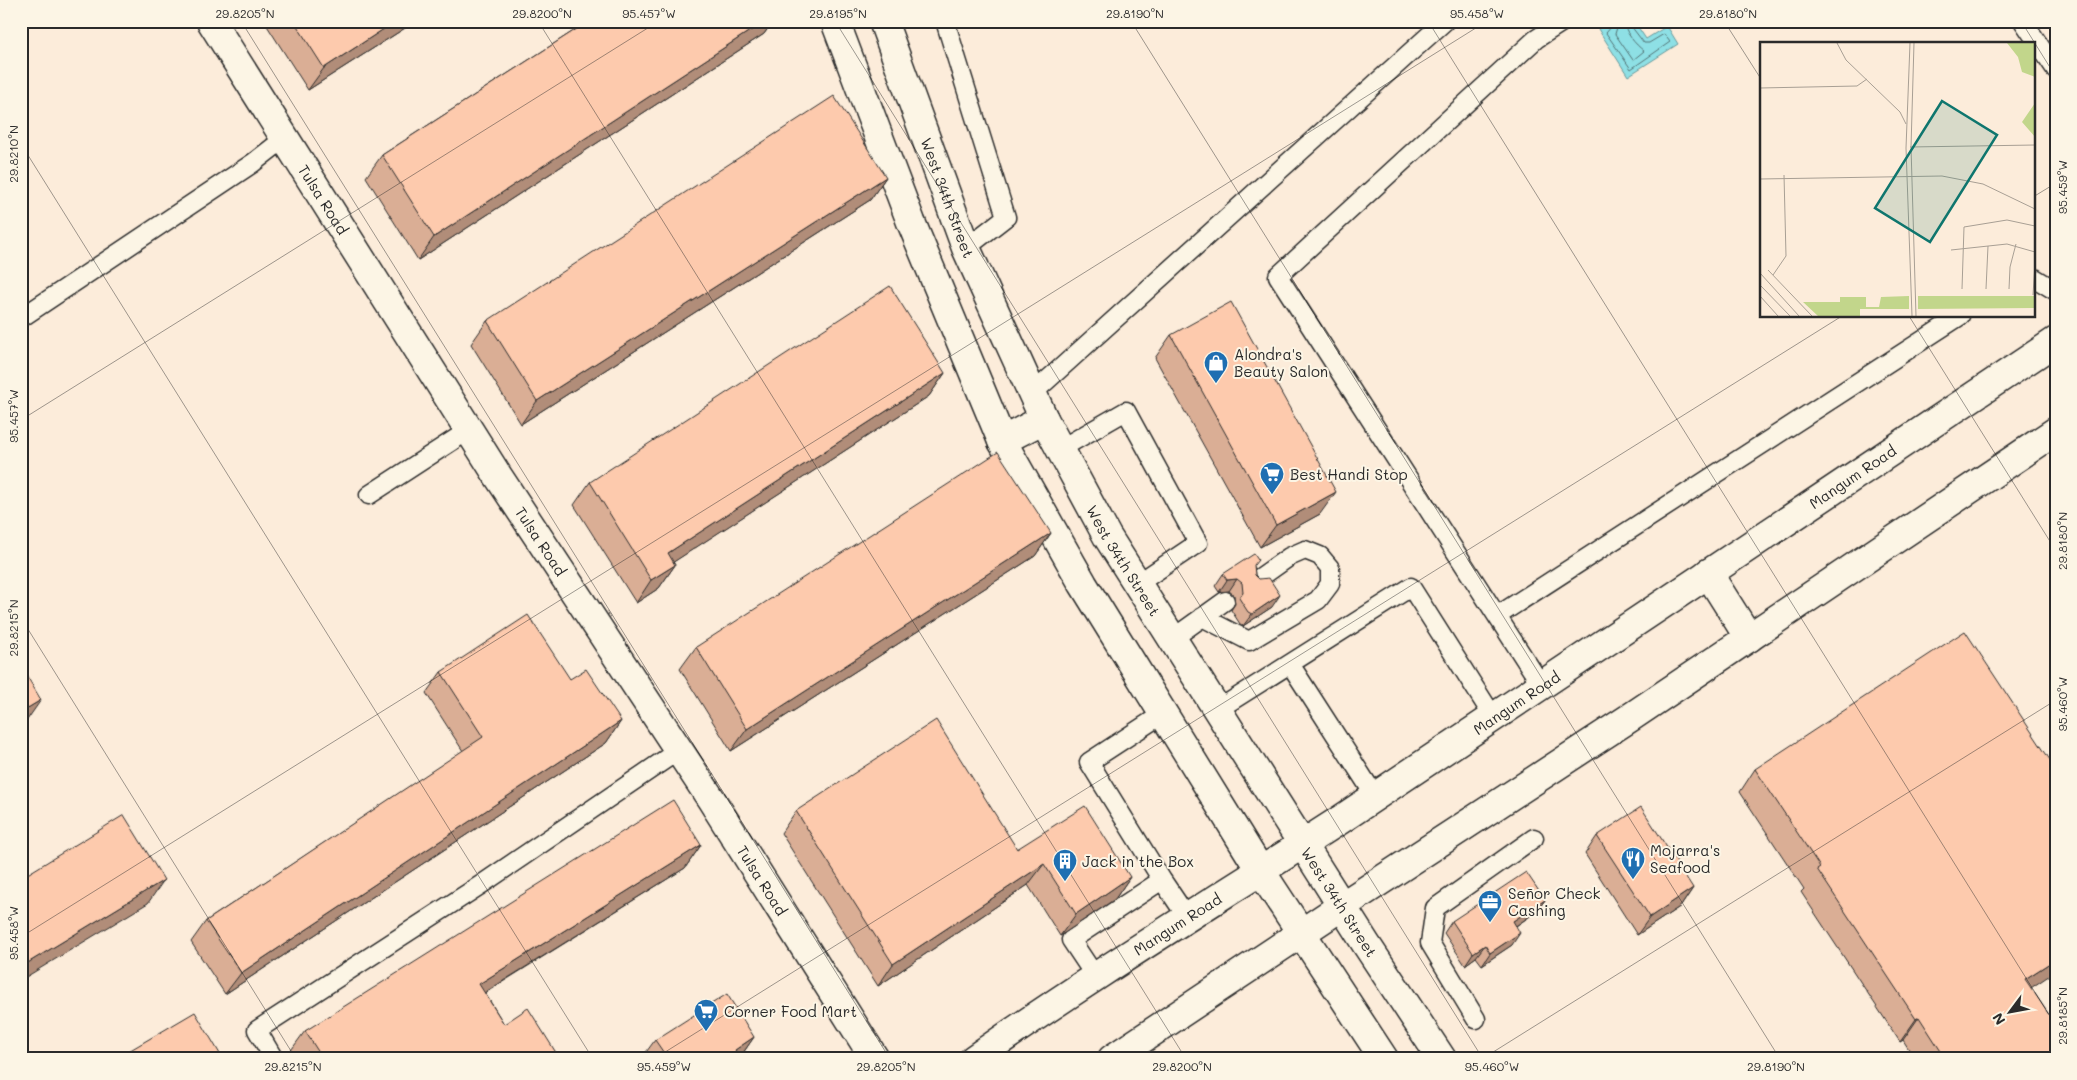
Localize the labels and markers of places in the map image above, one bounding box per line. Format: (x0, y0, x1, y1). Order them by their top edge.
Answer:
place label: Alondra's Beauty Salon (1234, 344, 1328, 381)
shop icon: Alondra's Beauty Salon (1203, 350, 1229, 384)
supermarket icon: Best Handi Stop (1259, 461, 1285, 495)
place label: Best Handi Stop (1290, 464, 1408, 484)
place label: Mojarra's Seafood (1650, 840, 1720, 877)
restaurant icon: Mojarra's Seafood (1620, 846, 1646, 880)
building icon: Jack in the Box (1052, 848, 1078, 882)
place label: Jack in the Box (1082, 851, 1194, 871)
place label: Señor Check Cashing (1508, 883, 1601, 920)
office icon: Señor Check Cashing (1477, 889, 1503, 923)
supermarket icon: Corner Food Mart (693, 998, 719, 1032)
place label: Corner Food Mart (724, 1001, 857, 1021)

